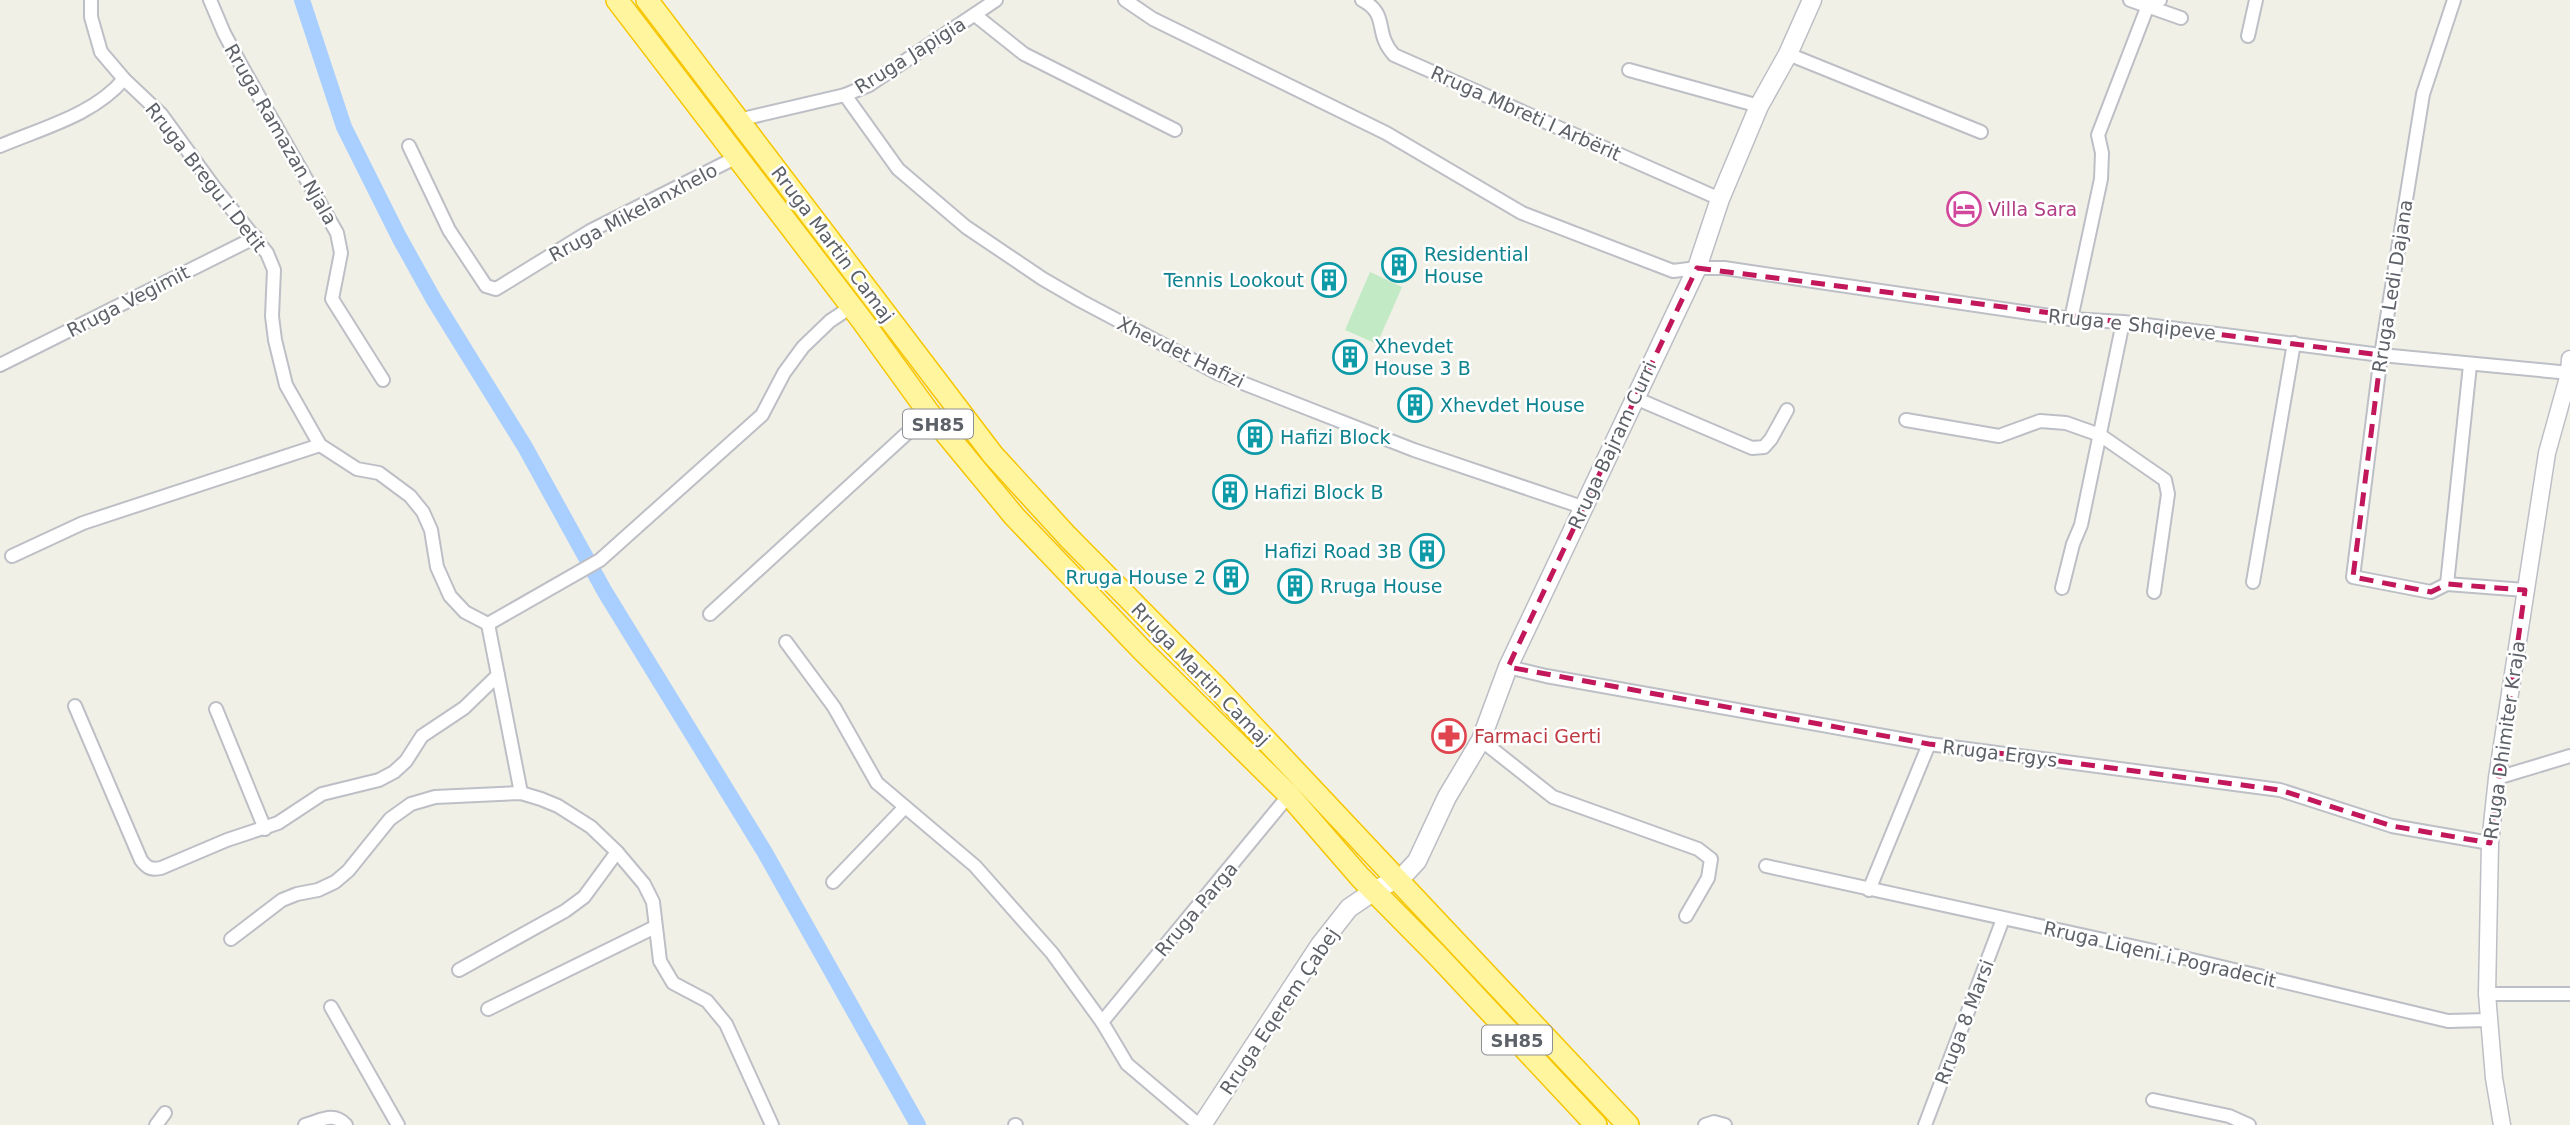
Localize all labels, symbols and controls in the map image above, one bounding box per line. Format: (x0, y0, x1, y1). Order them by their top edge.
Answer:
street label: Rruga Japigia (851, 12, 969, 98)
street label: Rruga Ramazan Njala (220, 40, 342, 228)
street label: Rruga Mbreti I Arbërit (1427, 61, 1625, 165)
street label: Rruga Bregu i Detit (141, 98, 271, 256)
street label: Rruga Mikelanxhelo (545, 158, 721, 266)
street label: Rruga Martin Camaj (767, 162, 899, 326)
hotel icon: Villa Sara (1945, 190, 1983, 228)
place label: Villa Sara (1988, 198, 2077, 220)
street label: Rruga Ledi Dajana (2367, 198, 2417, 374)
place label: Residential House (1424, 243, 1529, 287)
building icon: Residential House (1380, 246, 1418, 284)
street label: Rruga Vegimit (63, 261, 193, 341)
building icon: Tennis Lookout (1310, 261, 1348, 299)
place label: Tennis Lookout (1163, 269, 1304, 291)
street label: Rruga e Shqipeve (2047, 304, 2217, 344)
street label: Xhevdet Hafizi (1114, 312, 1248, 392)
place label: Xhevdet House 3 B (1374, 335, 1471, 379)
building icon: Xhevdet House 3 B (1331, 338, 1369, 376)
street label: Rruga Bajram Curri (1563, 358, 1661, 532)
building icon: Xhevdet House (1396, 386, 1434, 424)
place label: Xhevdet House (1440, 394, 1585, 416)
road number: SH85 (903, 410, 973, 438)
building icon: Hafizi Block (1236, 418, 1274, 456)
place label: Hafizi Block (1280, 426, 1391, 448)
building icon: Hafizi Block B (1211, 473, 1249, 511)
place label: Hafizi Block B (1254, 481, 1384, 503)
building icon: Hafizi Road 3B (1408, 532, 1446, 570)
place label: Hafizi Road 3B (1264, 540, 1402, 562)
building icon: Rruga House 2 (1212, 558, 1250, 596)
place label: Rruga House 2 (1066, 566, 1206, 588)
building icon: Rruga House (1276, 567, 1314, 605)
place label: Rruga House (1320, 575, 1442, 597)
street label: Rruga Martin Camaj (1127, 598, 1275, 750)
street label: Rruga Dhimiter Kraja (2479, 639, 2529, 841)
pharmacy icon: Farmaci Gerti (1430, 717, 1468, 755)
place label: Farmaci Gerti (1474, 725, 1601, 747)
street label: Rruga Ergys (1941, 735, 2059, 771)
street label: Rruga Parga (1150, 857, 1242, 961)
street label: Rruga Liqeni i Pogradecit (2042, 917, 2278, 991)
street label: Rruga Eqerem Çabej (1215, 924, 1343, 1098)
street label: Rruga 8 Marsi (1930, 956, 1998, 1088)
road number: SH85 (1482, 1026, 1552, 1055)

